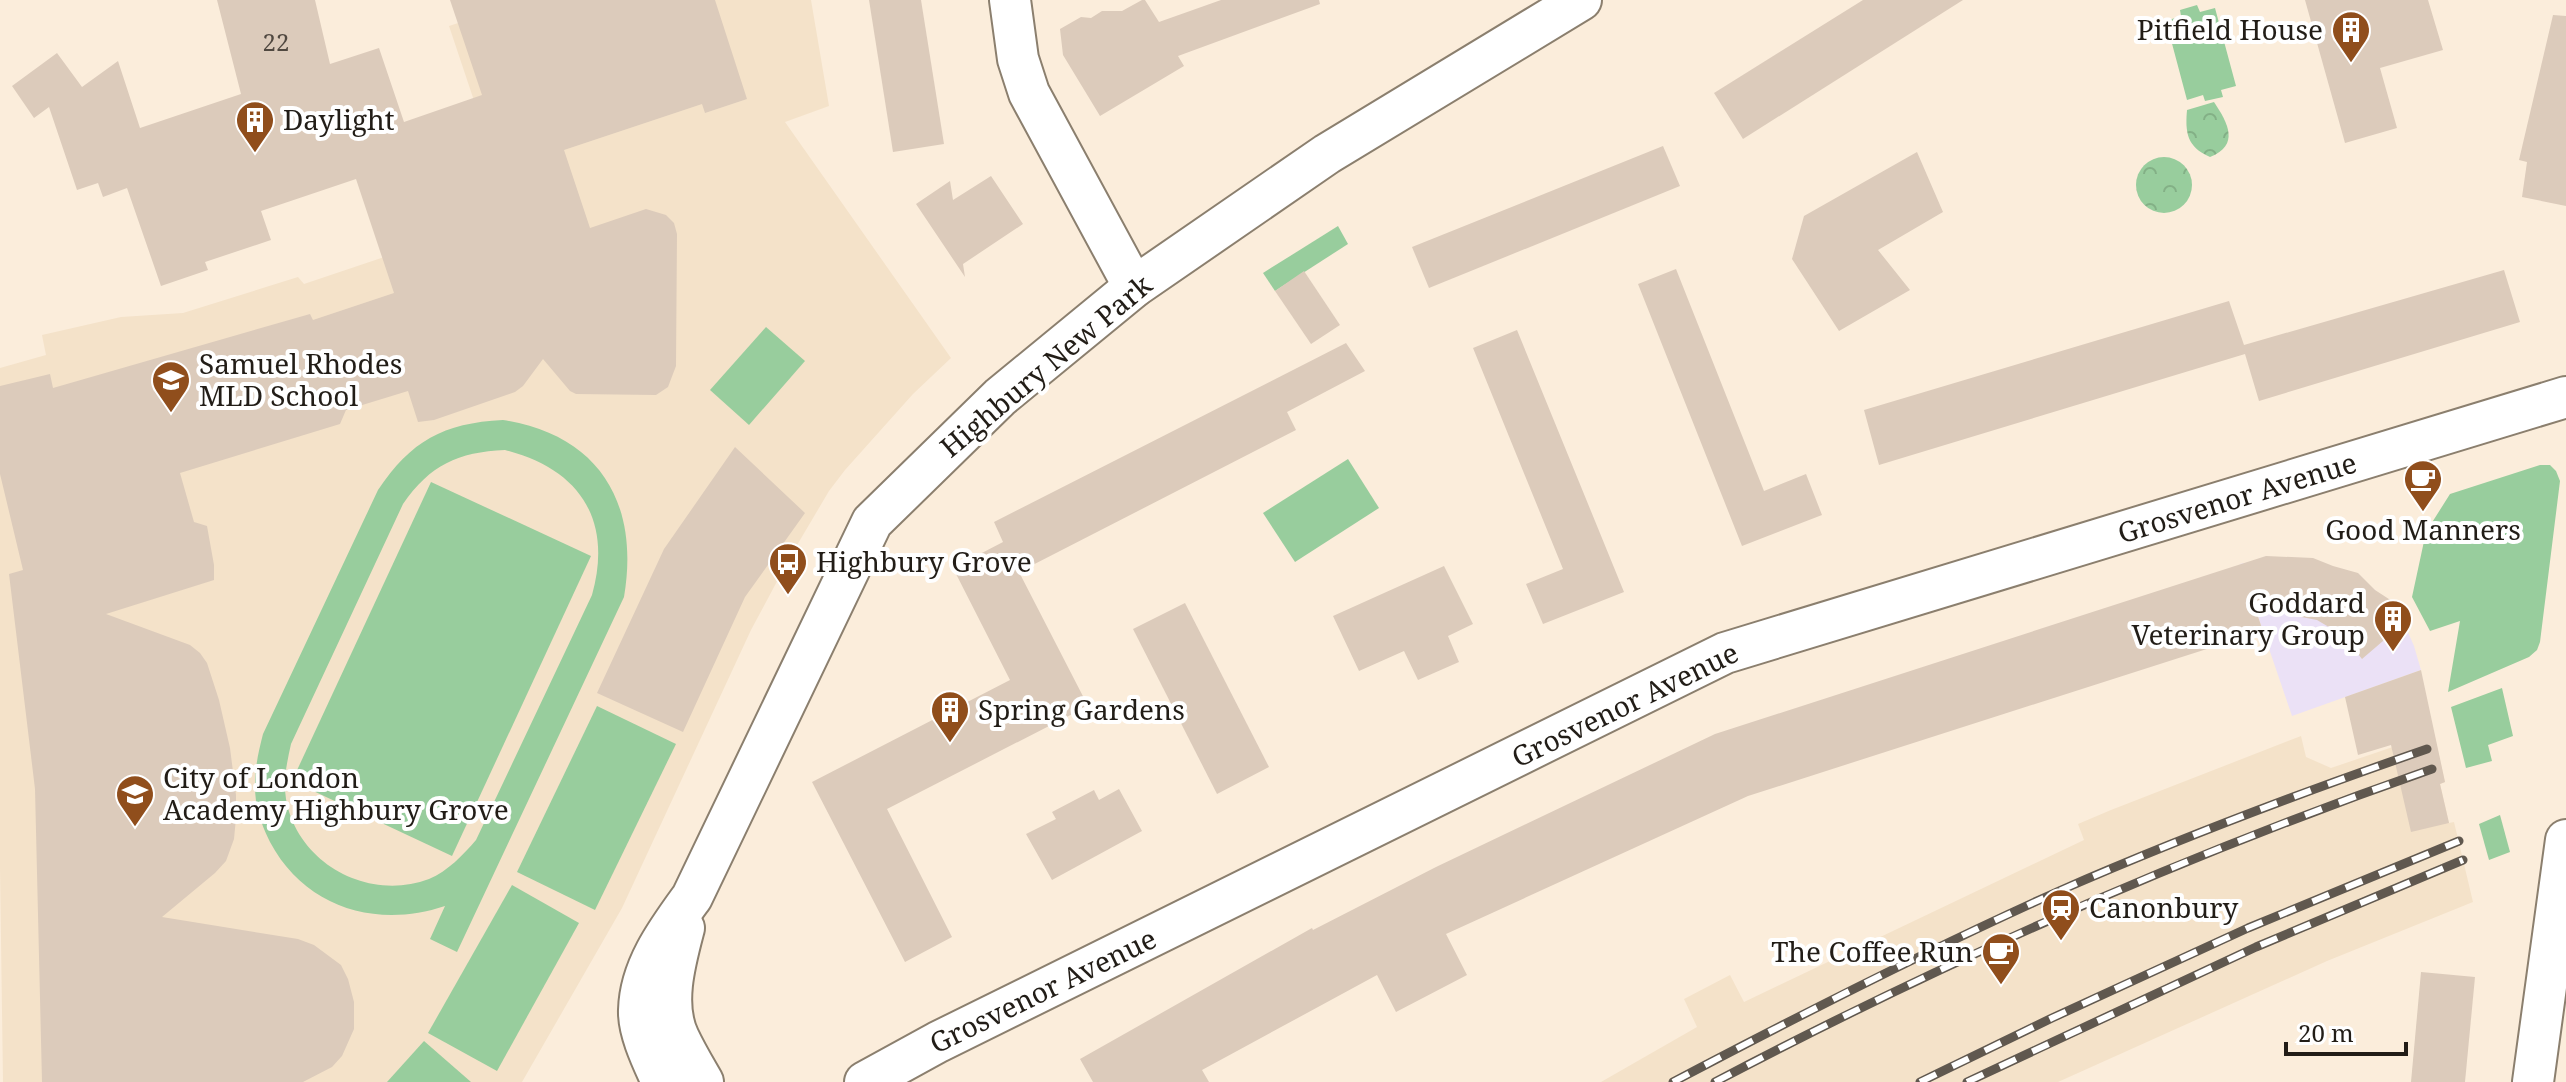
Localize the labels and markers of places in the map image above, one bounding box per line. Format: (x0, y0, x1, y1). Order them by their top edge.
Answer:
building icon: Pitfield House (2330, 9, 2372, 64)
place label: Pitfield House (2137, 10, 2323, 48)
building icon: Daylight (234, 99, 276, 154)
place label: Daylight (283, 100, 395, 138)
place label: Samuel Rhodes MLD School (199, 344, 402, 414)
school or university icon: Samuel Rhodes MLD School (150, 359, 192, 414)
cafe icon: Good Manners (2402, 458, 2444, 513)
place label: Good Manners (2325, 510, 2521, 548)
bus stop icon: Highbury Grove (767, 541, 809, 596)
place label: Highbury Grove (816, 542, 1032, 580)
place label: Goddard Veterinary Group (2131, 583, 2365, 653)
building icon: Goddard Veterinary Group (2372, 598, 2414, 653)
building icon: Spring Gardens (929, 689, 971, 744)
place label: Spring Gardens (978, 690, 1185, 728)
place label: City of London Academy Highbury Grove (163, 758, 509, 828)
school or university icon: City of London Academy Highbury Grove (114, 773, 156, 828)
station icon: Canonbury (2040, 887, 2082, 942)
place label: Canonbury (2089, 888, 2238, 926)
cafe icon: The Coffee Run (1980, 931, 2022, 986)
place label: The Coffee Run (1771, 932, 1973, 970)

